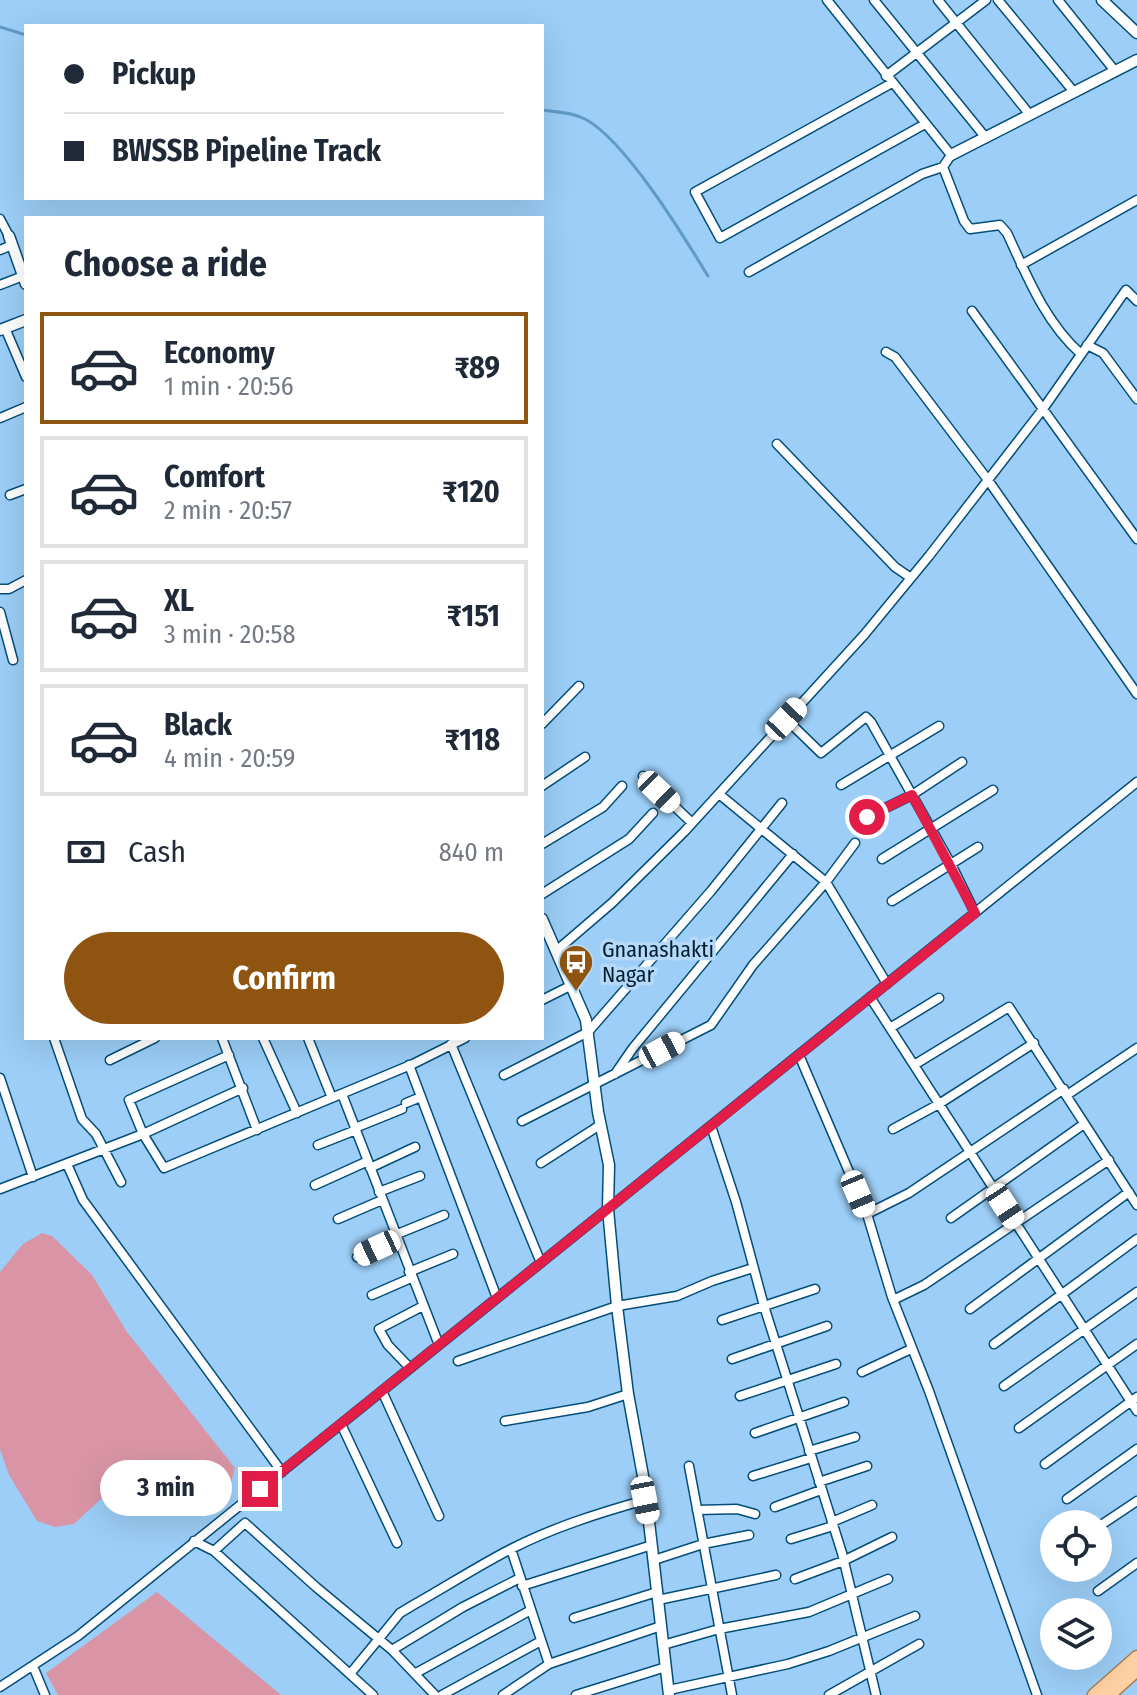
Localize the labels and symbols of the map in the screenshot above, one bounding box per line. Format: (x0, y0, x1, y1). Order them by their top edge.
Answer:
car (761, 693, 811, 745)
car (633, 767, 685, 817)
route start (849, 799, 885, 835)
place label: Gnanashakti Nagar (602, 936, 714, 988)
bus stop icon: Gnanashakti Nagar (557, 943, 595, 993)
car (635, 1028, 689, 1072)
car (838, 1167, 878, 1221)
car (982, 1179, 1028, 1233)
car (350, 1227, 404, 1269)
callout: 3 min (100, 1461, 232, 1517)
route end (242, 1471, 278, 1507)
car (629, 1474, 661, 1526)

